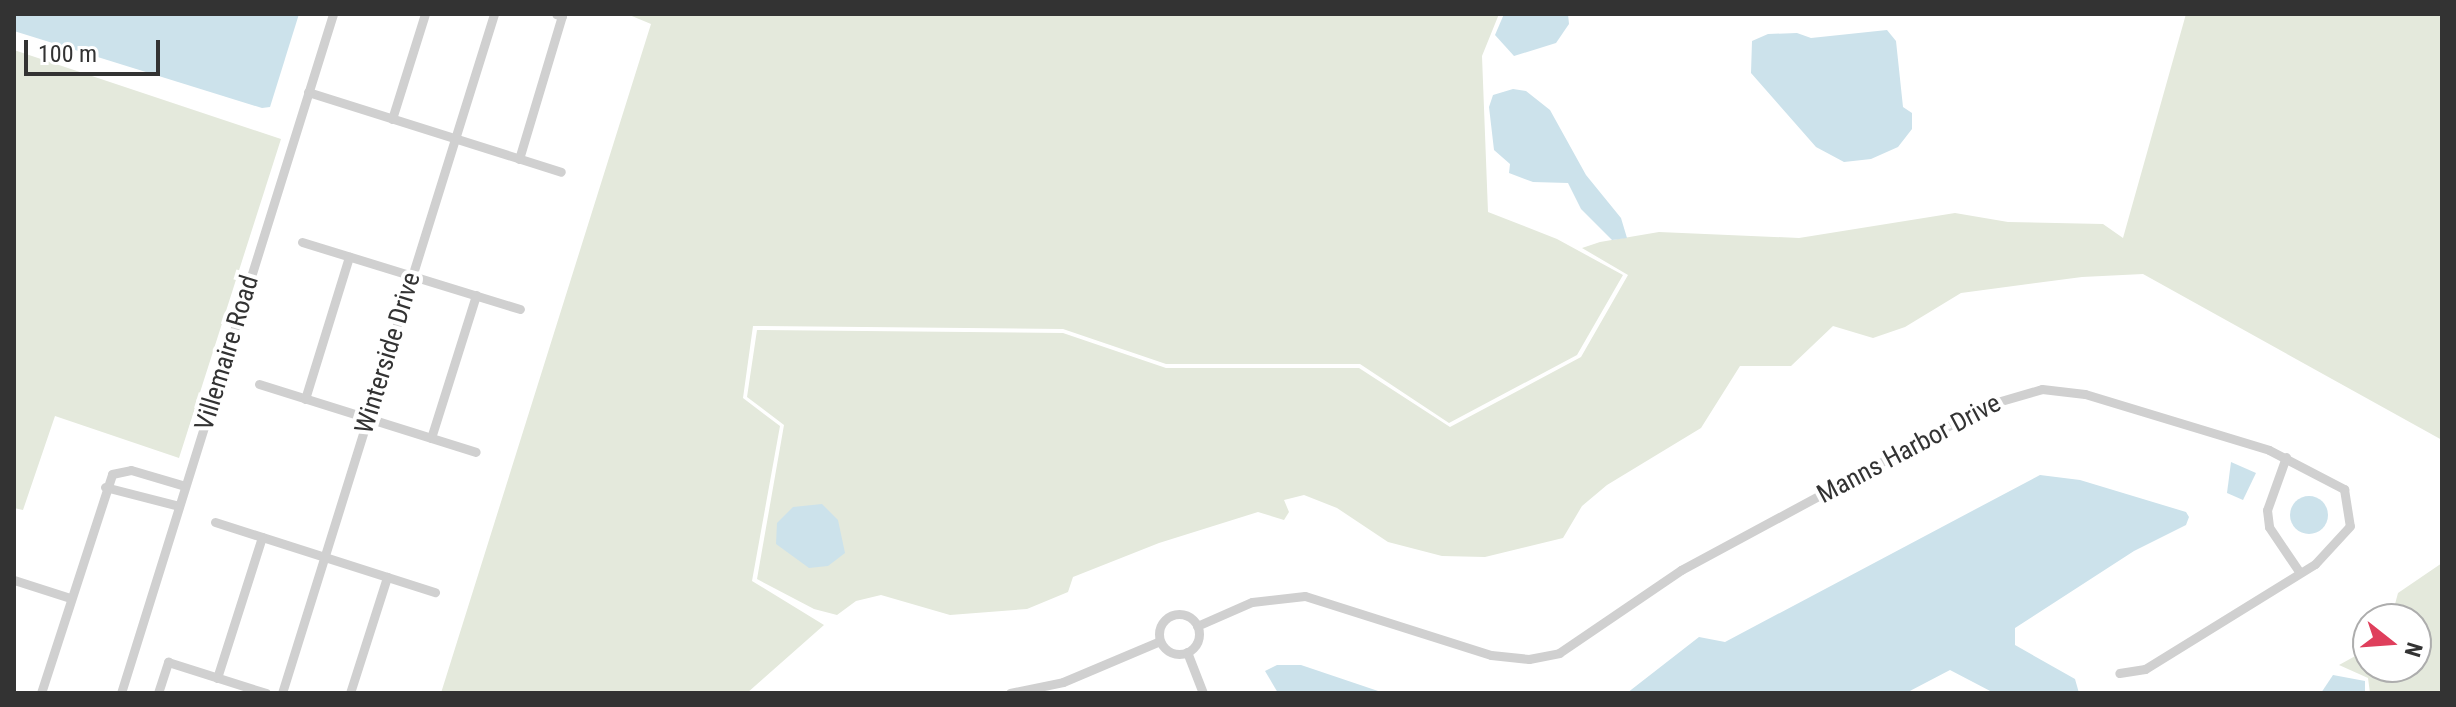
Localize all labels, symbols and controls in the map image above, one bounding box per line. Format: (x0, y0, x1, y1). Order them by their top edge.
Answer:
scale bar (28, 24, 164, 74)
text: 100 m (38, 40, 97, 68)
street label: Winterside Drive (349, 269, 427, 437)
street label: Villemaire Road (189, 272, 265, 434)
street label: Manns Harbor Drive (1812, 388, 2006, 510)
north arrow (2352, 603, 2432, 683)
text: N (2400, 639, 2427, 660)

